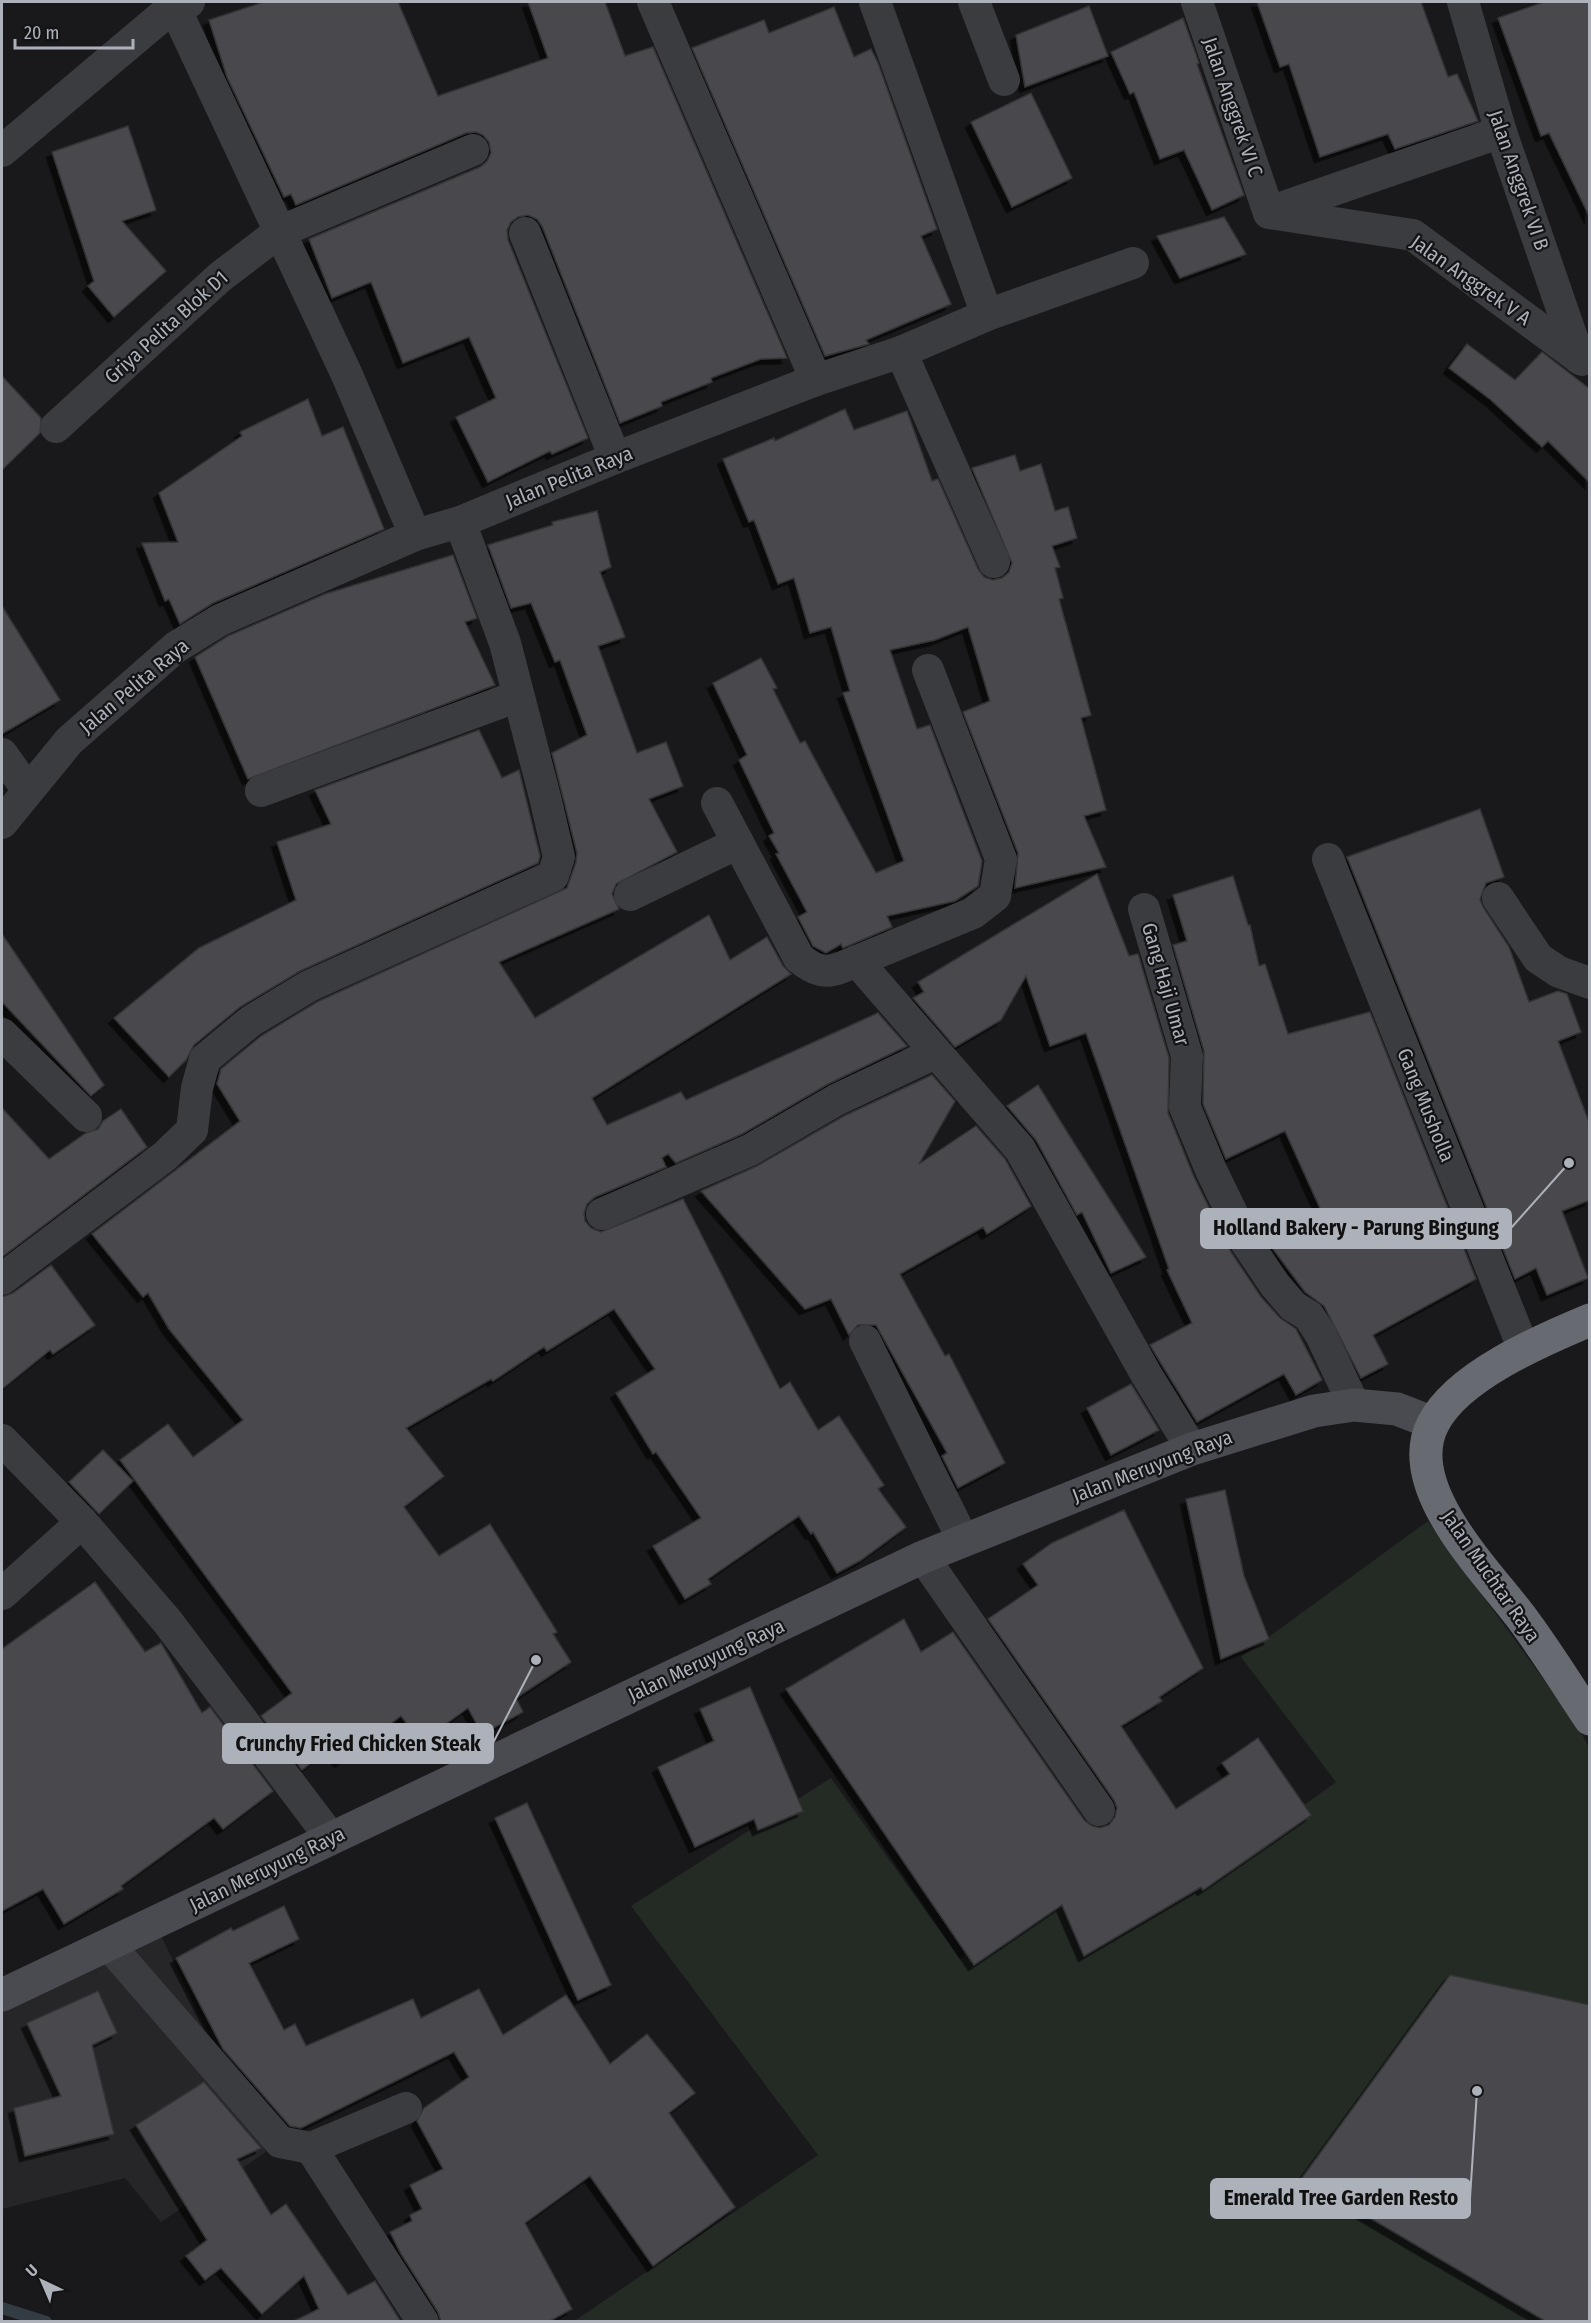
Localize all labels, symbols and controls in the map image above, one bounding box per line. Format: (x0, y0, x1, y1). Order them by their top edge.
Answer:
scale bar (15, 12, 134, 50)
text: 20 m (24, 22, 59, 44)
street label: Jalan Anggrek VI C (1198, 34, 1268, 180)
street label: Jalan Anggrek VI B (1484, 107, 1554, 253)
street label: Jalan Anggrek V A (1406, 230, 1536, 330)
street label: Griya Pelita Blok D1 (99, 265, 233, 389)
street label: Jalan Pelita Raya (502, 441, 636, 513)
street label: Jalan Pelita Raya (75, 633, 193, 739)
street label: Gang Haji Umar (1137, 920, 1195, 1048)
street label: Gang Musholla (1392, 1045, 1460, 1165)
callout: Holland Bakery - Parung Bingung (1201, 1209, 1511, 1248)
text: Holland Bakery - Parung Bingung (1213, 1215, 1500, 1241)
street label: Jalan Meruyung Raya (1069, 1424, 1235, 1508)
street label: Jalan Muchtar Raya (1437, 1505, 1545, 1647)
street label: Jalan Meruyung Raya (624, 1613, 788, 1707)
callout: Crunchy Fried Chicken Steak (223, 1724, 493, 1763)
text: Crunchy Fried Chicken Steak (235, 1731, 481, 1757)
street label: Jalan Meruyung Raya (186, 1821, 348, 1917)
callout: Emerald Tree Garden Resto (1211, 2179, 1470, 2218)
text: Emerald Tree Garden Resto (1224, 2185, 1458, 2211)
north arrow (12, 2251, 72, 2311)
text: U (22, 2260, 42, 2281)

